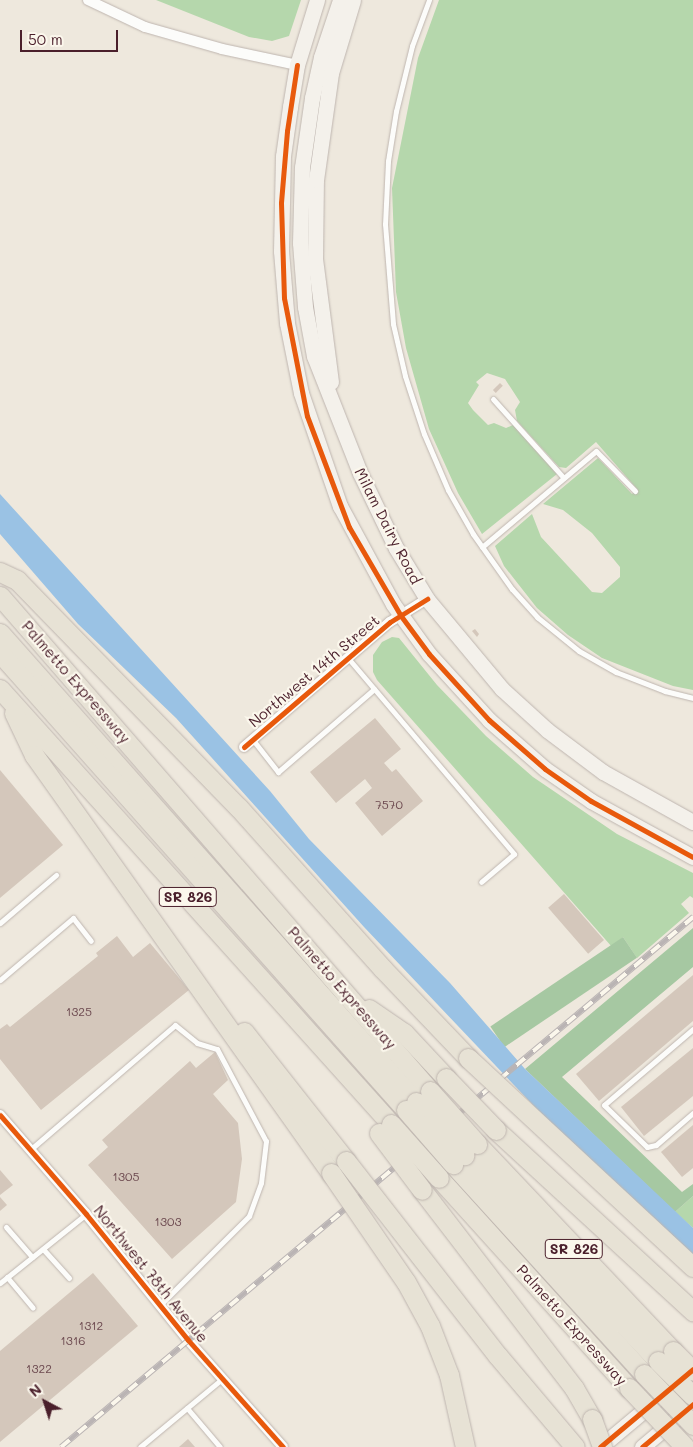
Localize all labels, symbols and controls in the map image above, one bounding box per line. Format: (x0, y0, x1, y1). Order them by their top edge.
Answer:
scale bar (22, 20, 120, 52)
text: 50 m (28, 29, 63, 49)
street label: Milam Dairy Road (351, 465, 425, 587)
street label: Northwest 14th Street (245, 611, 383, 731)
street label: Palmetto Expressway (18, 617, 134, 747)
house number: 7570 (375, 798, 403, 812)
road number: SR 826 (158, 886, 218, 909)
street label: Palmetto Expressway (284, 923, 400, 1053)
house number: 1325 (66, 1005, 92, 1019)
house number: 1305 (113, 1170, 139, 1184)
street label: Northwest 78th Avenue (90, 1202, 212, 1346)
house number: 1303 (155, 1215, 181, 1229)
road number: SR 826 (544, 1238, 604, 1260)
street label: Palmetto Expressway (513, 1261, 631, 1389)
house number: 1312 (79, 1319, 103, 1333)
house number: 1316 (60, 1334, 86, 1348)
house number: 1322 (26, 1362, 52, 1376)
north arrow (20, 1377, 70, 1427)
text: N (25, 1379, 45, 1401)

